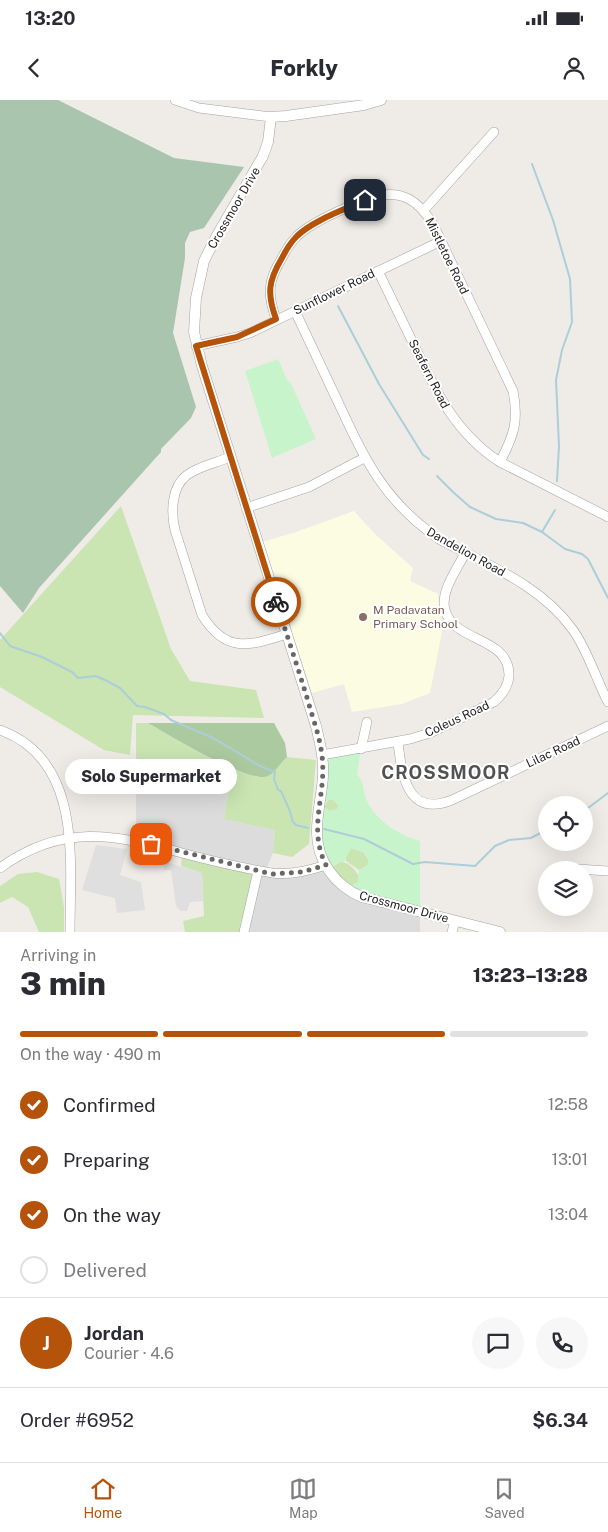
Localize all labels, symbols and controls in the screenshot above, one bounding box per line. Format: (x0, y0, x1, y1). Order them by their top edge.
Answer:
text: 13:20 (25, 7, 76, 29)
icon: back (20, 54, 48, 82)
icon: person (560, 54, 588, 82)
text: Forkly (270, 55, 338, 81)
street label: Crossmoor Drive (205, 164, 263, 251)
pin (344, 179, 386, 221)
icon: home (351, 186, 379, 214)
street label: Mistletoe Road (422, 215, 472, 297)
street label: Sunflower Road (291, 266, 377, 318)
street label: Seafern Road (406, 337, 452, 411)
street label: Dandelion Road (424, 525, 508, 579)
courier (251, 577, 301, 627)
icon: bike (262, 588, 290, 616)
place label: M Padavatan Primary School (373, 603, 458, 631)
marker: M Padavatan Primary School (357, 611, 369, 623)
street label: Coleus Road (423, 698, 491, 740)
street label: Lilac Road (524, 733, 582, 771)
callout: Solo Supermarket (65, 759, 237, 794)
district label: CROSSMOOR (381, 762, 511, 783)
text: Solo Supermarket (81, 767, 221, 786)
map controls (538, 796, 593, 916)
button: locate (538, 796, 593, 851)
pin (130, 823, 172, 865)
icon: bag (137, 830, 165, 858)
button: layers (538, 861, 593, 916)
street label: Crossmoor Drive (358, 888, 450, 926)
text: Arriving in (20, 946, 96, 965)
text: 13:23–13:28 (473, 964, 588, 986)
text: 3 min (20, 965, 106, 1002)
text: On the way · 490 m (20, 1045, 161, 1064)
icon: check (20, 1091, 48, 1119)
text: Confirmed (63, 1094, 156, 1116)
text: 12:58 (548, 1095, 588, 1114)
icon: check (20, 1146, 48, 1174)
text: Preparing (63, 1149, 150, 1171)
text: 13:01 (551, 1150, 588, 1169)
icon: check (20, 1201, 48, 1229)
text: On the way (63, 1204, 161, 1226)
text: 13:04 (548, 1205, 588, 1224)
text: Delivered (63, 1259, 147, 1281)
button: chat (472, 1317, 524, 1369)
button: phone (536, 1317, 588, 1369)
text: Jordan (84, 1322, 144, 1344)
text: J (42, 1332, 50, 1354)
text: Courier · 4.6 (84, 1344, 174, 1363)
text: Order #6952 (20, 1409, 134, 1431)
text: $6.34 (532, 1409, 588, 1431)
tab: Home (83, 1475, 122, 1521)
tab: Map (289, 1475, 317, 1521)
tab: Saved (484, 1475, 525, 1521)

